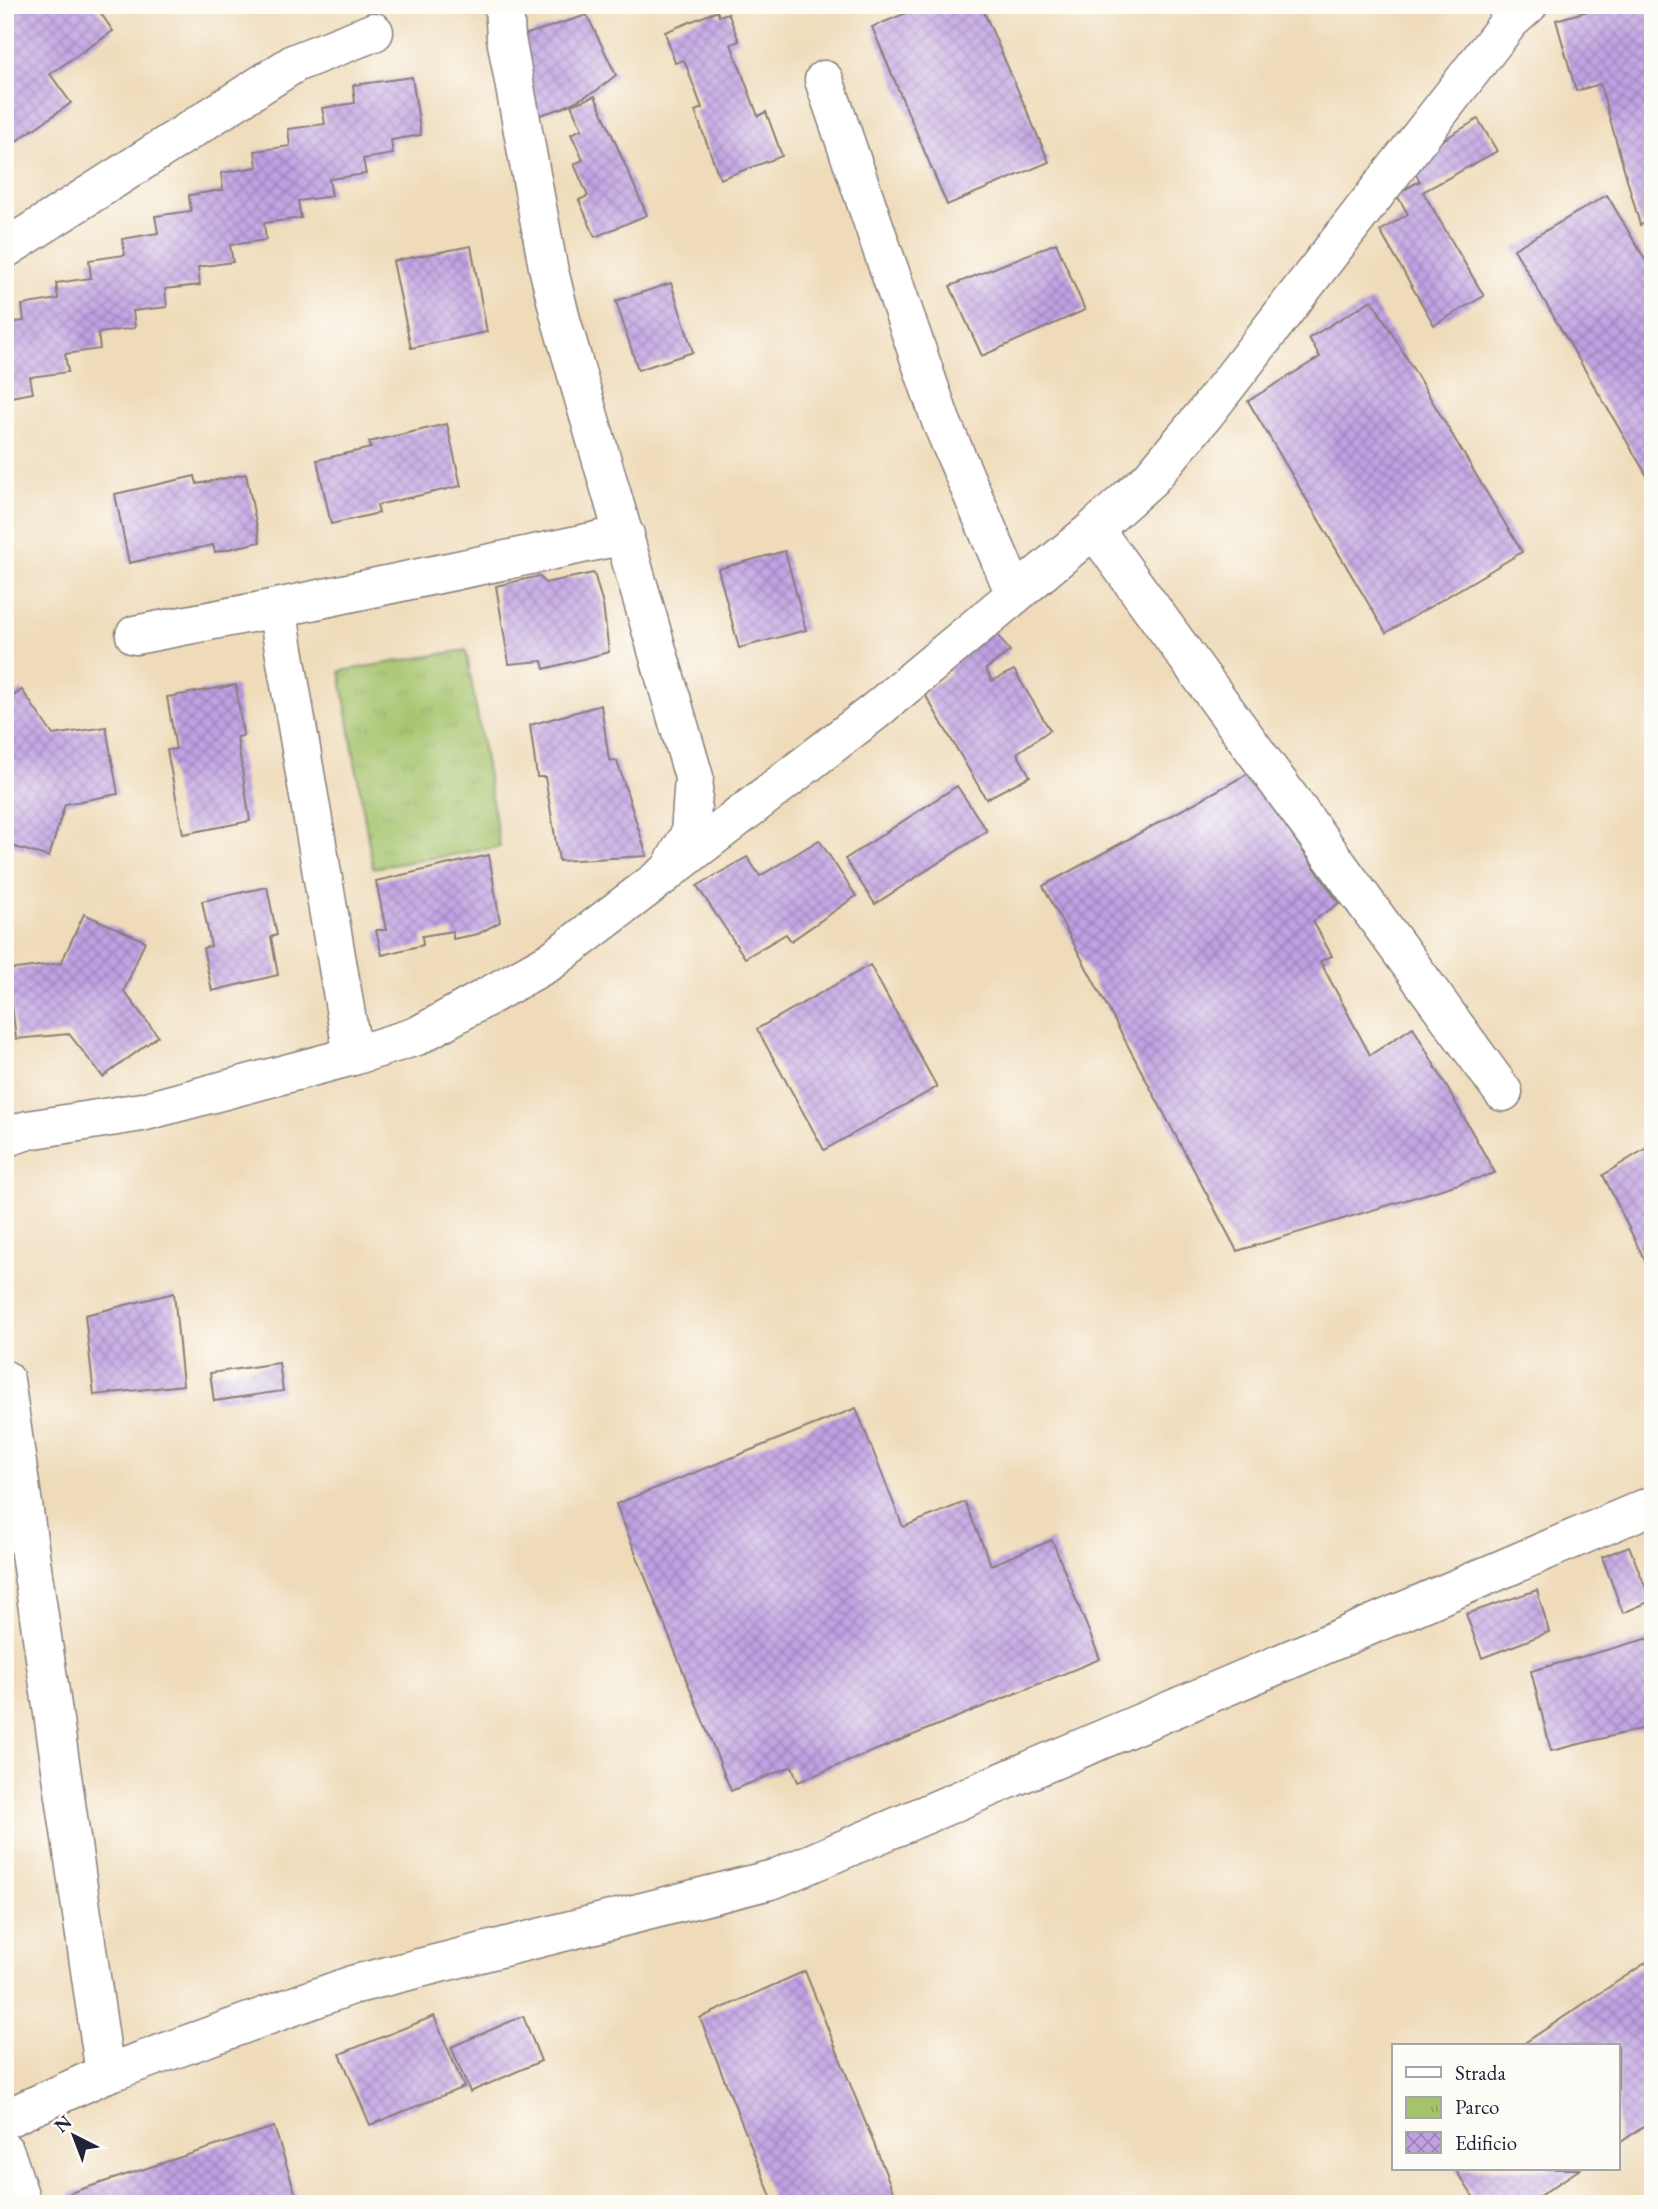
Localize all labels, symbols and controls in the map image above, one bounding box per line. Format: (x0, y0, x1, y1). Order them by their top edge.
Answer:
legend (1392, 2044, 1620, 2170)
text: Strada (1455, 2059, 1506, 2086)
text: Parco (1455, 2093, 1499, 2120)
north arrow (38, 2100, 108, 2170)
text: N (49, 2109, 78, 2138)
text: Edificio (1455, 2129, 1517, 2156)

